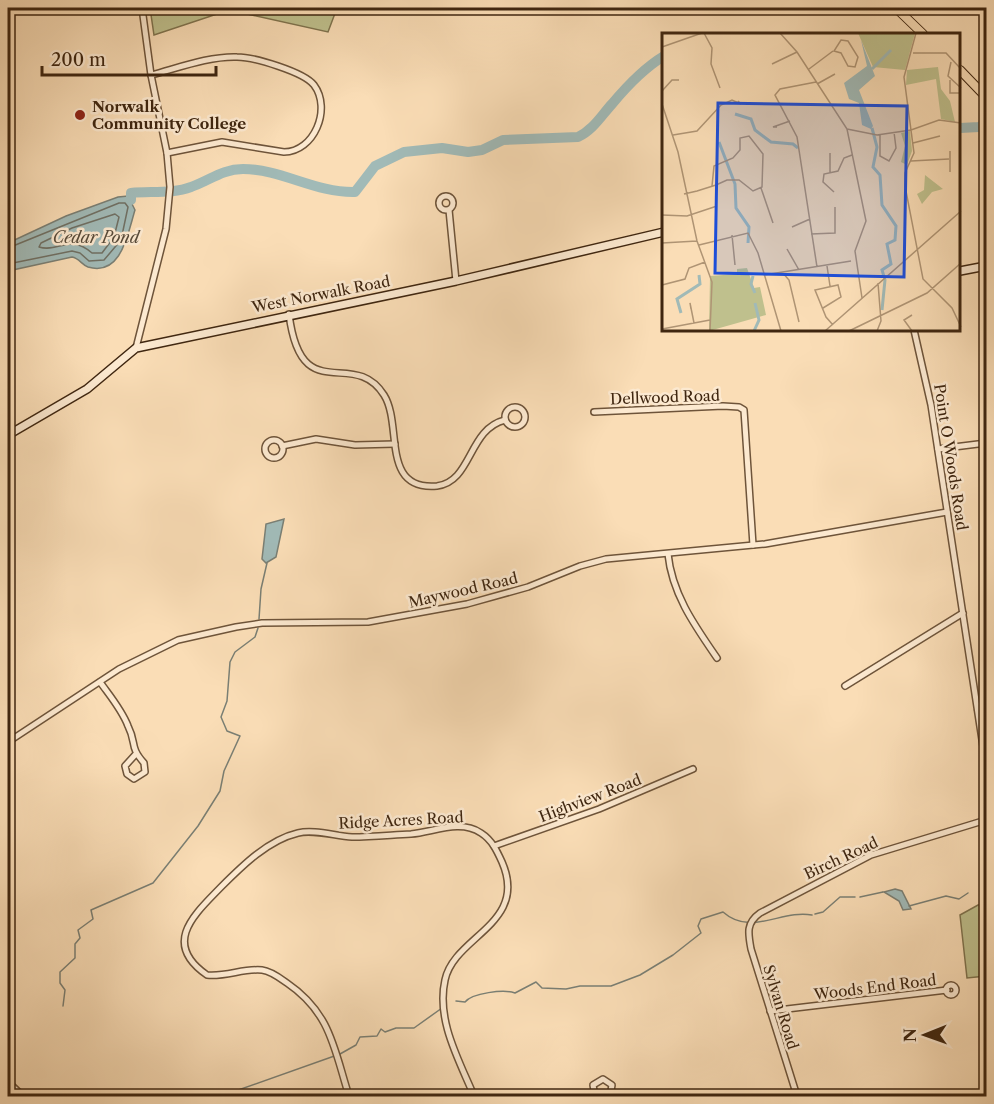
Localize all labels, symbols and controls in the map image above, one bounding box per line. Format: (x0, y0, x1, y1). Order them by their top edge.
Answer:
inset map (662, 33, 961, 332)
scale bar (42, 39, 216, 77)
text: 200 m (51, 49, 106, 71)
place label: Norwalk Community College (92, 97, 246, 133)
marker: Norwalk Community College (73, 108, 87, 122)
water label: Cedar Pond (53, 227, 141, 247)
street label: West Norwalk Road (249, 271, 392, 317)
street label: Point O Woods Road (930, 382, 972, 532)
street label: Dellwood Road (610, 386, 720, 408)
street label: Maywood Road (407, 568, 519, 612)
street label: Highview Road (536, 770, 644, 826)
street label: Ridge Acres Road (338, 807, 464, 833)
street label: Birch Road (801, 833, 881, 883)
street label: Sylvan Road (759, 962, 803, 1052)
street label: Woods End Road (812, 970, 937, 1004)
north arrow (895, 1005, 955, 1065)
text: N (900, 1028, 920, 1042)

